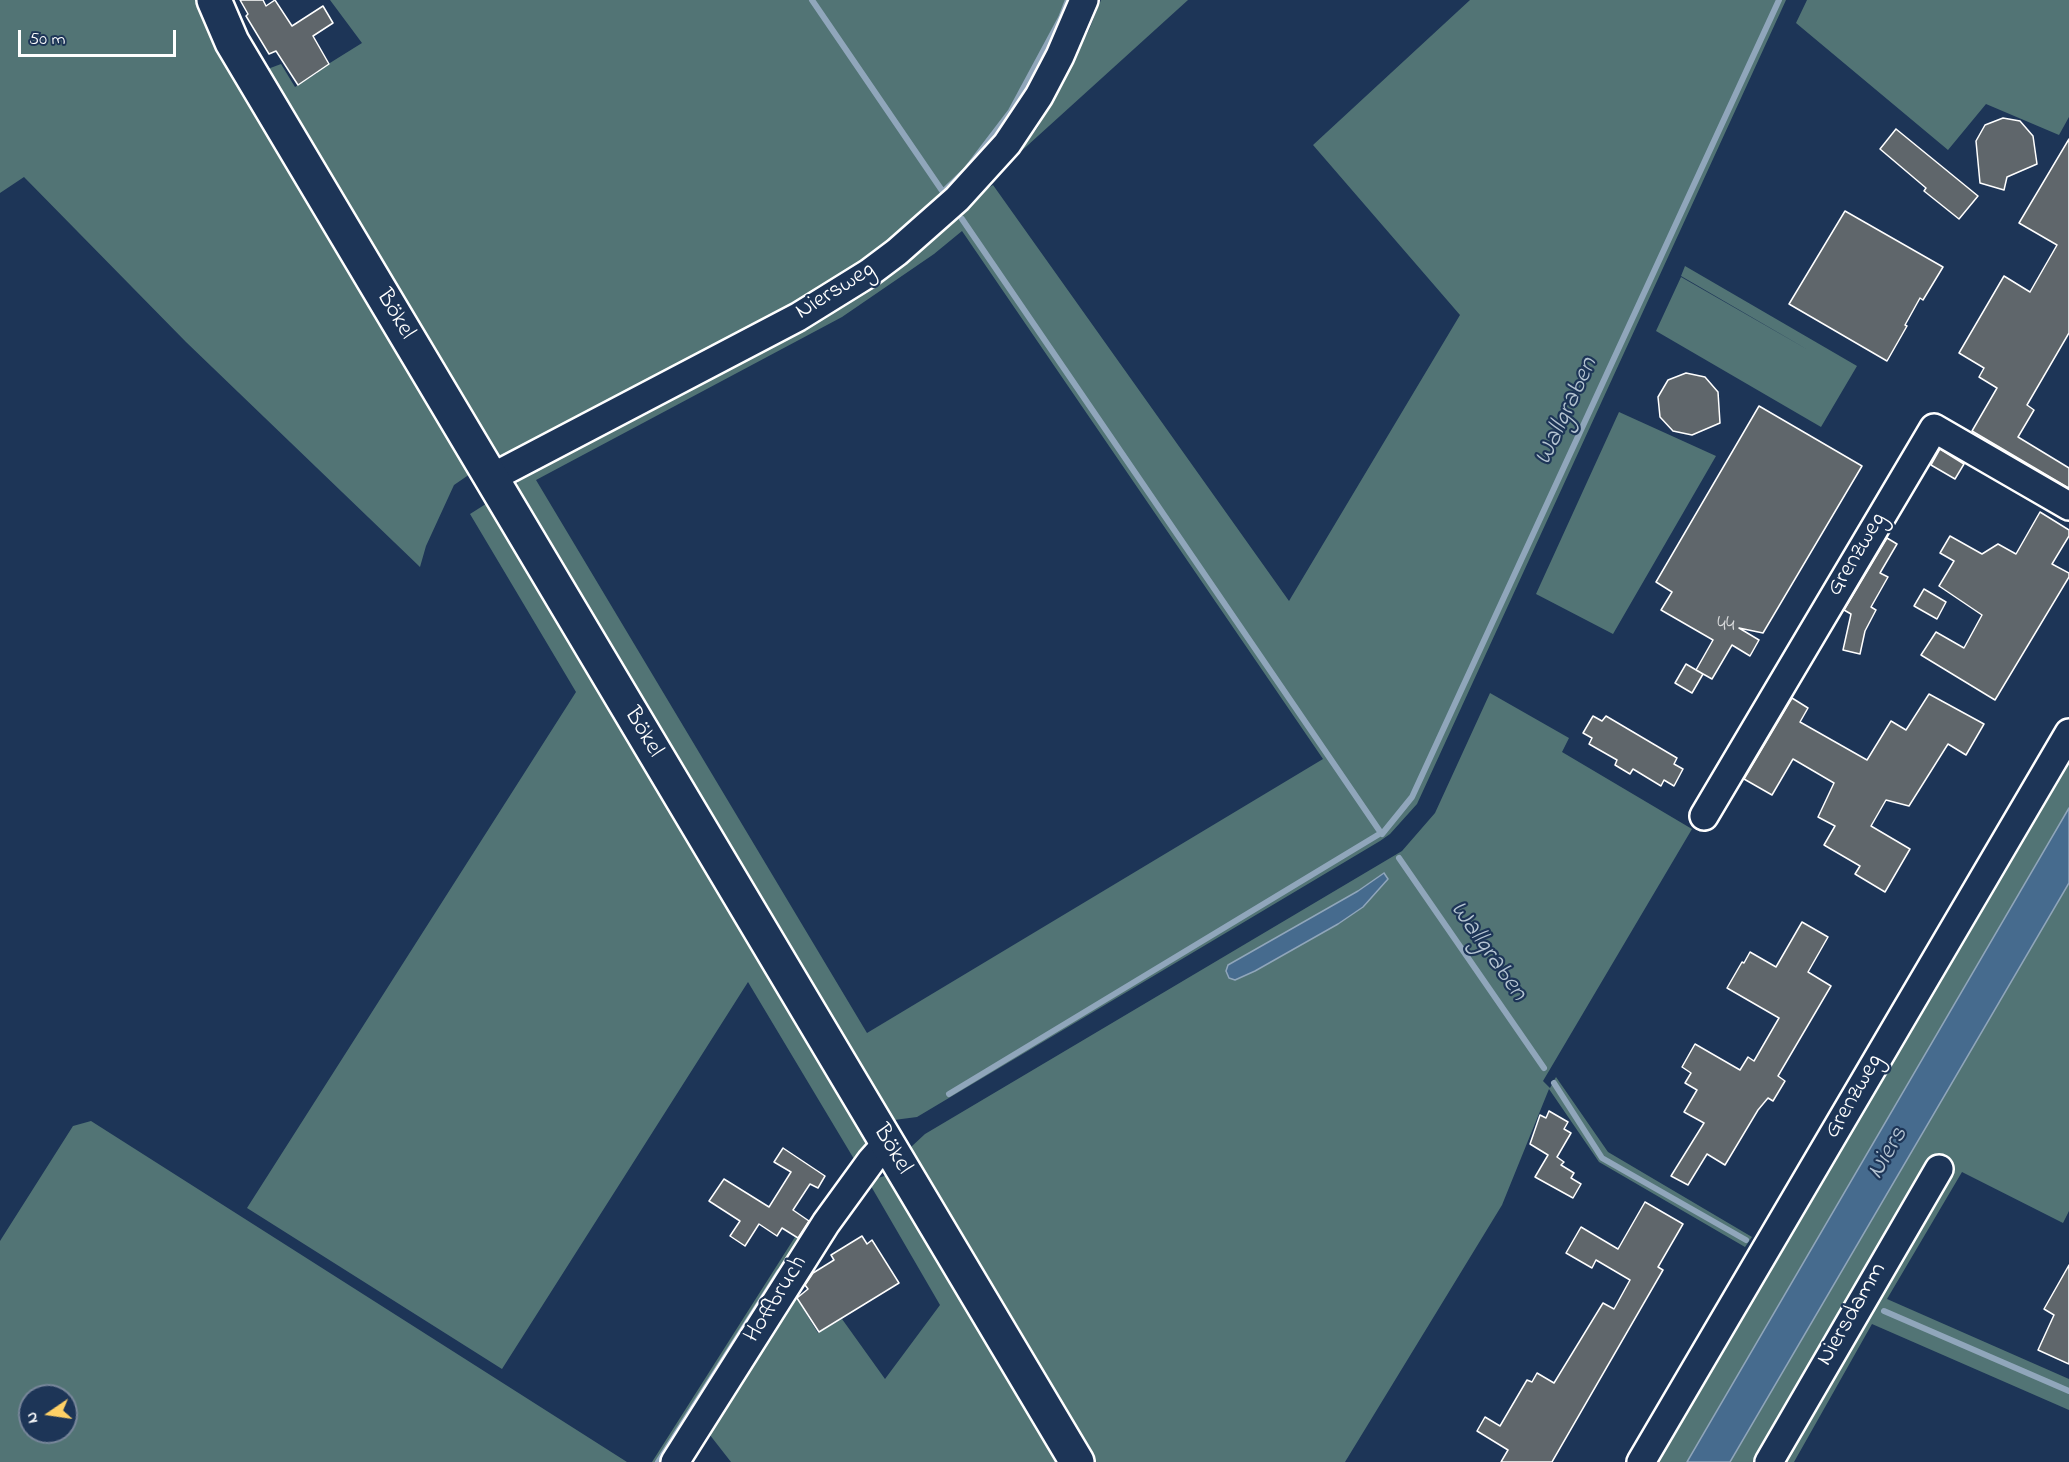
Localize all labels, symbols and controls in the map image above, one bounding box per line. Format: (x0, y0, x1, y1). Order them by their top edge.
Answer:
scale bar (21, 18, 178, 56)
text: 50 m (29, 27, 66, 53)
street label: Niersweg (791, 256, 881, 328)
street label: Bökel (368, 285, 420, 345)
water label: Wallgraben (1530, 353, 1606, 471)
street label: Grenzweg (1822, 508, 1894, 602)
house number: 44 (1717, 614, 1735, 640)
street label: Bökel (616, 703, 668, 763)
water label: Wallgraben (1441, 896, 1533, 1008)
street label: Grenzweg (1819, 1050, 1891, 1144)
street label: Bökel (865, 1120, 917, 1180)
water label: Niers (1862, 1122, 1916, 1186)
street label: Hoffbruch (739, 1251, 815, 1349)
street label: Niersdamm (1812, 1258, 1894, 1372)
north arrow (18, 1384, 78, 1444)
text: N (20, 1410, 45, 1426)

